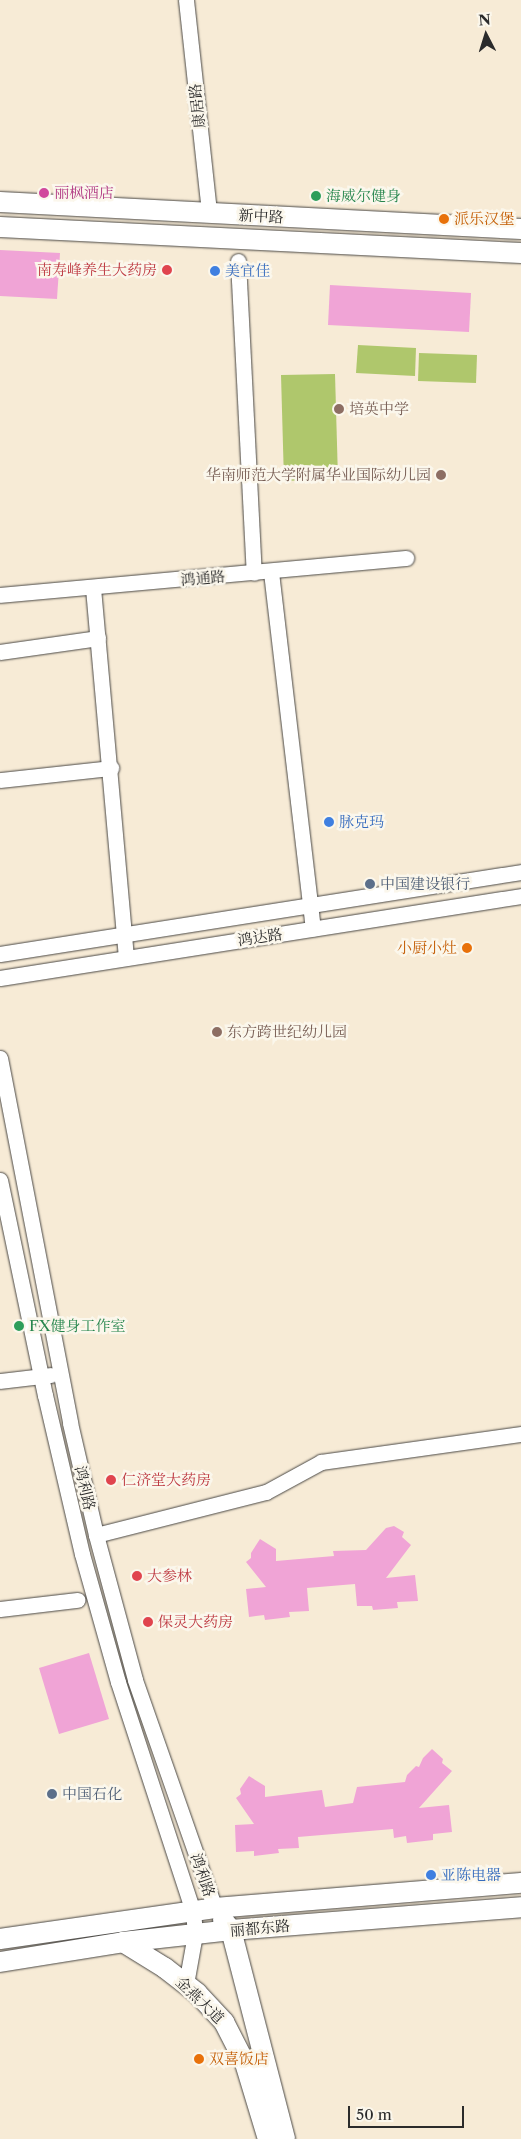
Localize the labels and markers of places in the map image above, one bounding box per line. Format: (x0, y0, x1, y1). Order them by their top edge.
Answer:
place label: 丽枫酒店 (54, 184, 114, 202)
marker: 丽枫酒店 (38, 187, 50, 199)
place label: 海威尔健身 (326, 187, 401, 205)
marker: 海威尔健身 (310, 190, 322, 202)
place label: 派乐汉堡 (454, 210, 514, 228)
marker: 派乐汉堡 (438, 213, 450, 225)
place label: 南寿峰养生大药房 (37, 261, 157, 279)
place label: 美宜佳 (225, 262, 270, 280)
marker: 南寿峰养生大药房 (161, 264, 173, 276)
marker: 美宜佳 (209, 265, 221, 277)
place label: 培英中学 (349, 400, 409, 418)
marker: 培英中学 (333, 403, 345, 415)
place label: 华南师范大学附属华业国际幼儿园 (206, 466, 431, 484)
marker: 华南师范大学附属华业国际幼儿园 (435, 469, 447, 481)
place label: 脉克玛 (339, 813, 384, 831)
marker: 脉克玛 (323, 816, 335, 828)
place label: 中国建设银行 (380, 875, 470, 893)
marker: 中国建设银行 (364, 878, 376, 890)
place label: 小厨小灶 (397, 939, 457, 957)
marker: 小厨小灶 (461, 942, 473, 954)
place label: 东方跨世纪幼儿园 (227, 1023, 347, 1041)
marker: 东方跨世纪幼儿园 (211, 1026, 223, 1038)
place label: FX健身工作室 (29, 1317, 126, 1335)
marker: FX健身工作室 (13, 1320, 25, 1332)
place label: 仁济堂大药房 (121, 1471, 211, 1489)
marker: 仁济堂大药房 (105, 1474, 117, 1486)
place label: 大参林 (147, 1567, 192, 1585)
marker: 大参林 (131, 1570, 143, 1582)
place label: 保灵大药房 (158, 1613, 233, 1631)
marker: 保灵大药房 (142, 1616, 154, 1628)
place label: 中国石化 (62, 1785, 122, 1803)
marker: 中国石化 (46, 1788, 58, 1800)
place label: 亚陈电器 (441, 1866, 501, 1884)
marker: 亚陈电器 (425, 1869, 437, 1881)
place label: 双喜饭店 (209, 2050, 269, 2068)
marker: 双喜饭店 (193, 2053, 205, 2065)

